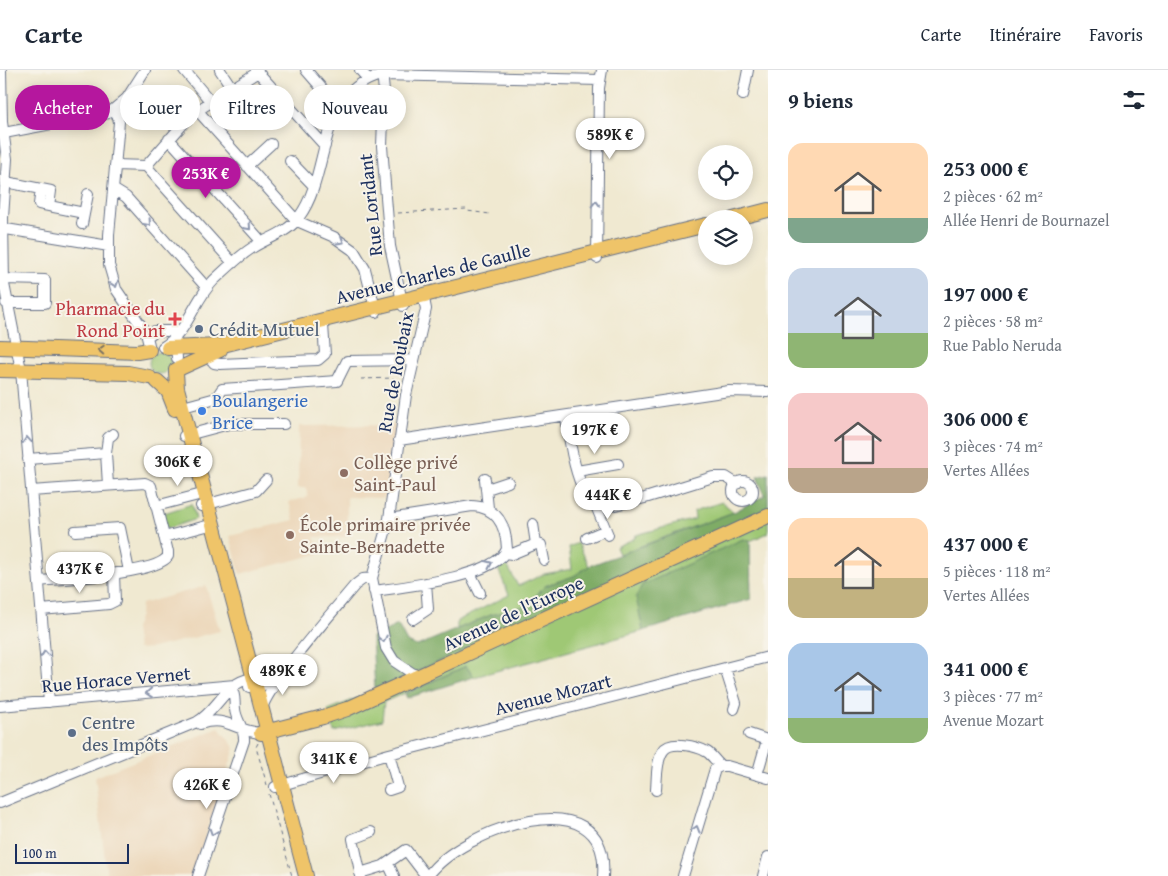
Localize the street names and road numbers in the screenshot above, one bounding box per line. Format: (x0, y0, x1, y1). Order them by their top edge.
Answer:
street label: Rue Loridant (351, 152, 389, 258)
street label: Avenue Charles de Gaulle (333, 235, 533, 311)
street label: Rue de Roubaix (370, 309, 420, 435)
street label: Avenue de l'Europe (438, 568, 588, 658)
street label: Rue Horace Vernet (41, 659, 192, 699)
street label: Avenue Mozart (492, 666, 615, 722)

